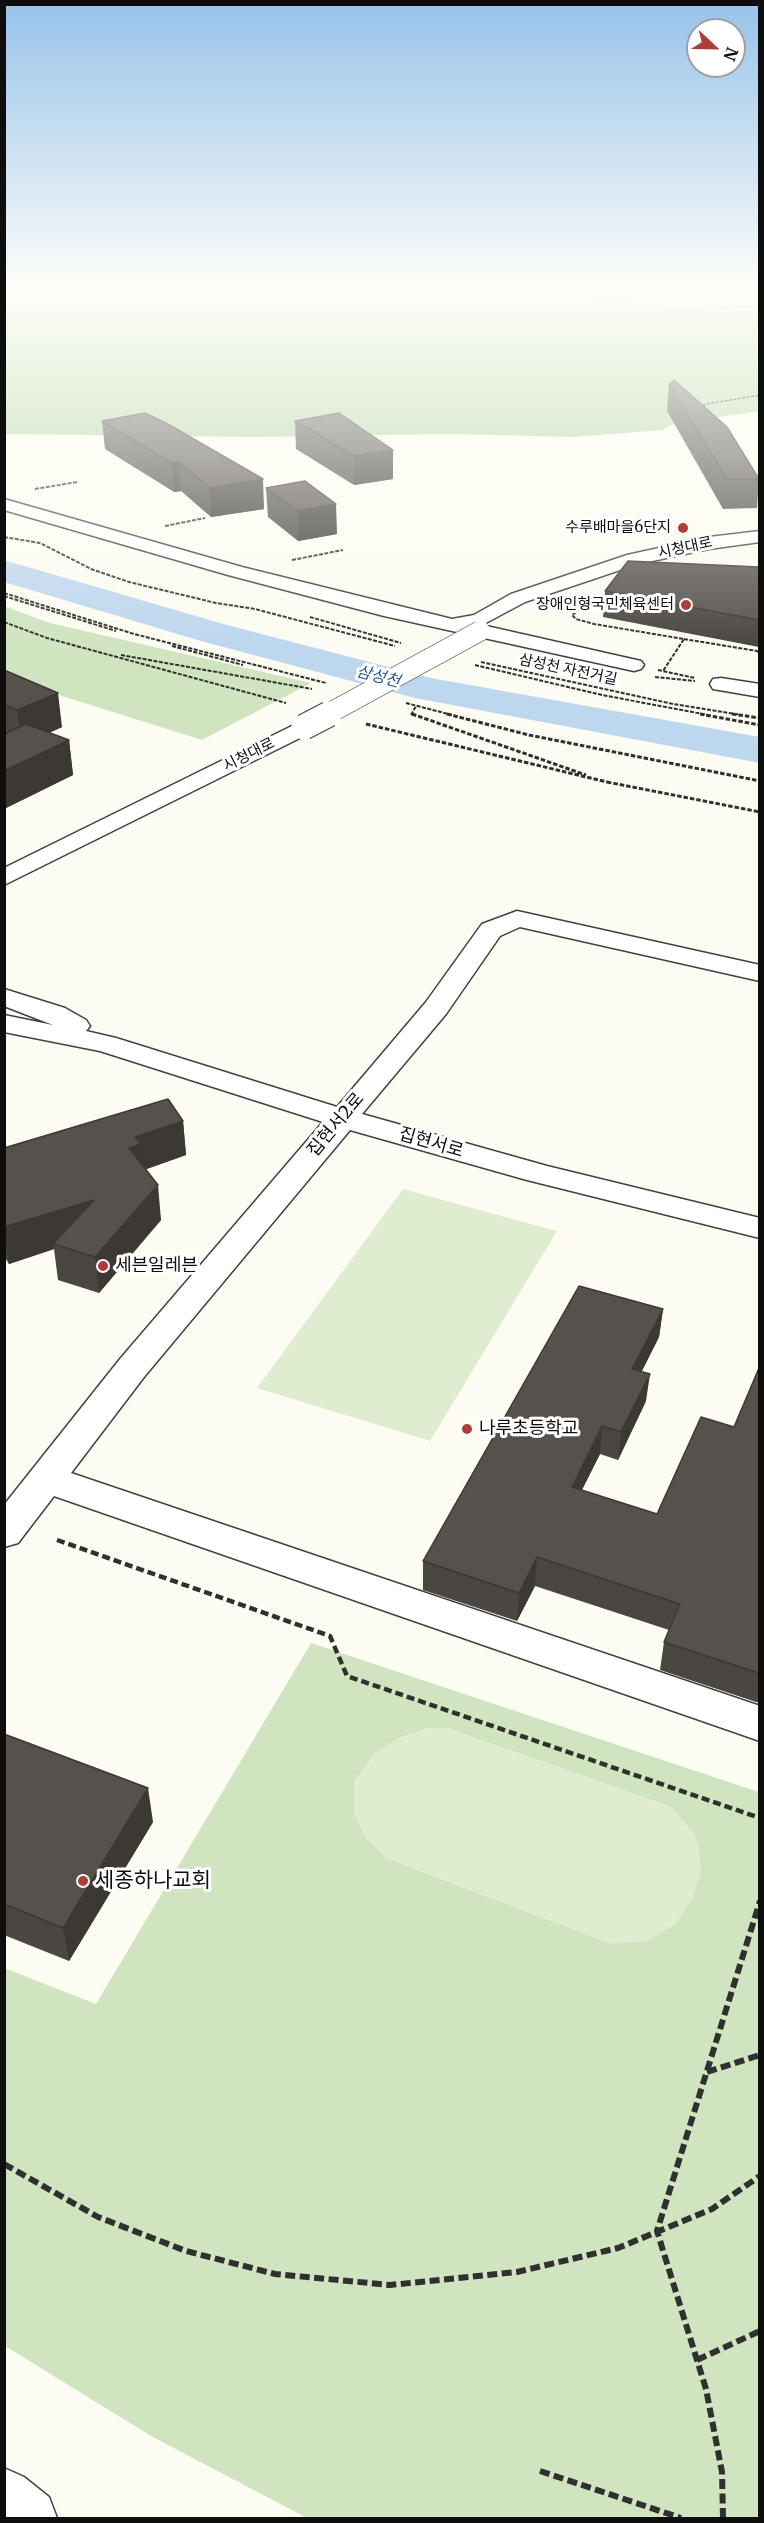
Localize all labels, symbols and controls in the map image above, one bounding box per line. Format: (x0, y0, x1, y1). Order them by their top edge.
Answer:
north arrow (686, 18, 746, 78)
text: N (719, 44, 742, 64)
place label: 수루배마을6단지 (565, 519, 671, 537)
marker: 수루배마을6단지 (676, 521, 690, 535)
street label: 시청대로 (656, 533, 714, 563)
place label: 장애인형국민체육센터 (536, 596, 674, 614)
marker: 장애인형국민체육센터 (679, 598, 693, 612)
street label: 삼성천 자전거길 (517, 651, 619, 689)
water label: 삼성천 (354, 662, 402, 692)
street label: 시청대로 (220, 734, 278, 776)
street label: 집현서2로 (303, 1089, 369, 1161)
street label: 집현서로 (396, 1123, 466, 1163)
place label: 세븐일레븐 (115, 1255, 198, 1277)
marker: 세븐일레븐 (96, 1259, 110, 1273)
place label: 나루초등학교 (479, 1418, 578, 1440)
marker: 나루초등학교 (460, 1422, 474, 1436)
place label: 세종하나교회 (95, 1868, 211, 1894)
marker: 세종하나교회 (76, 1874, 90, 1888)

